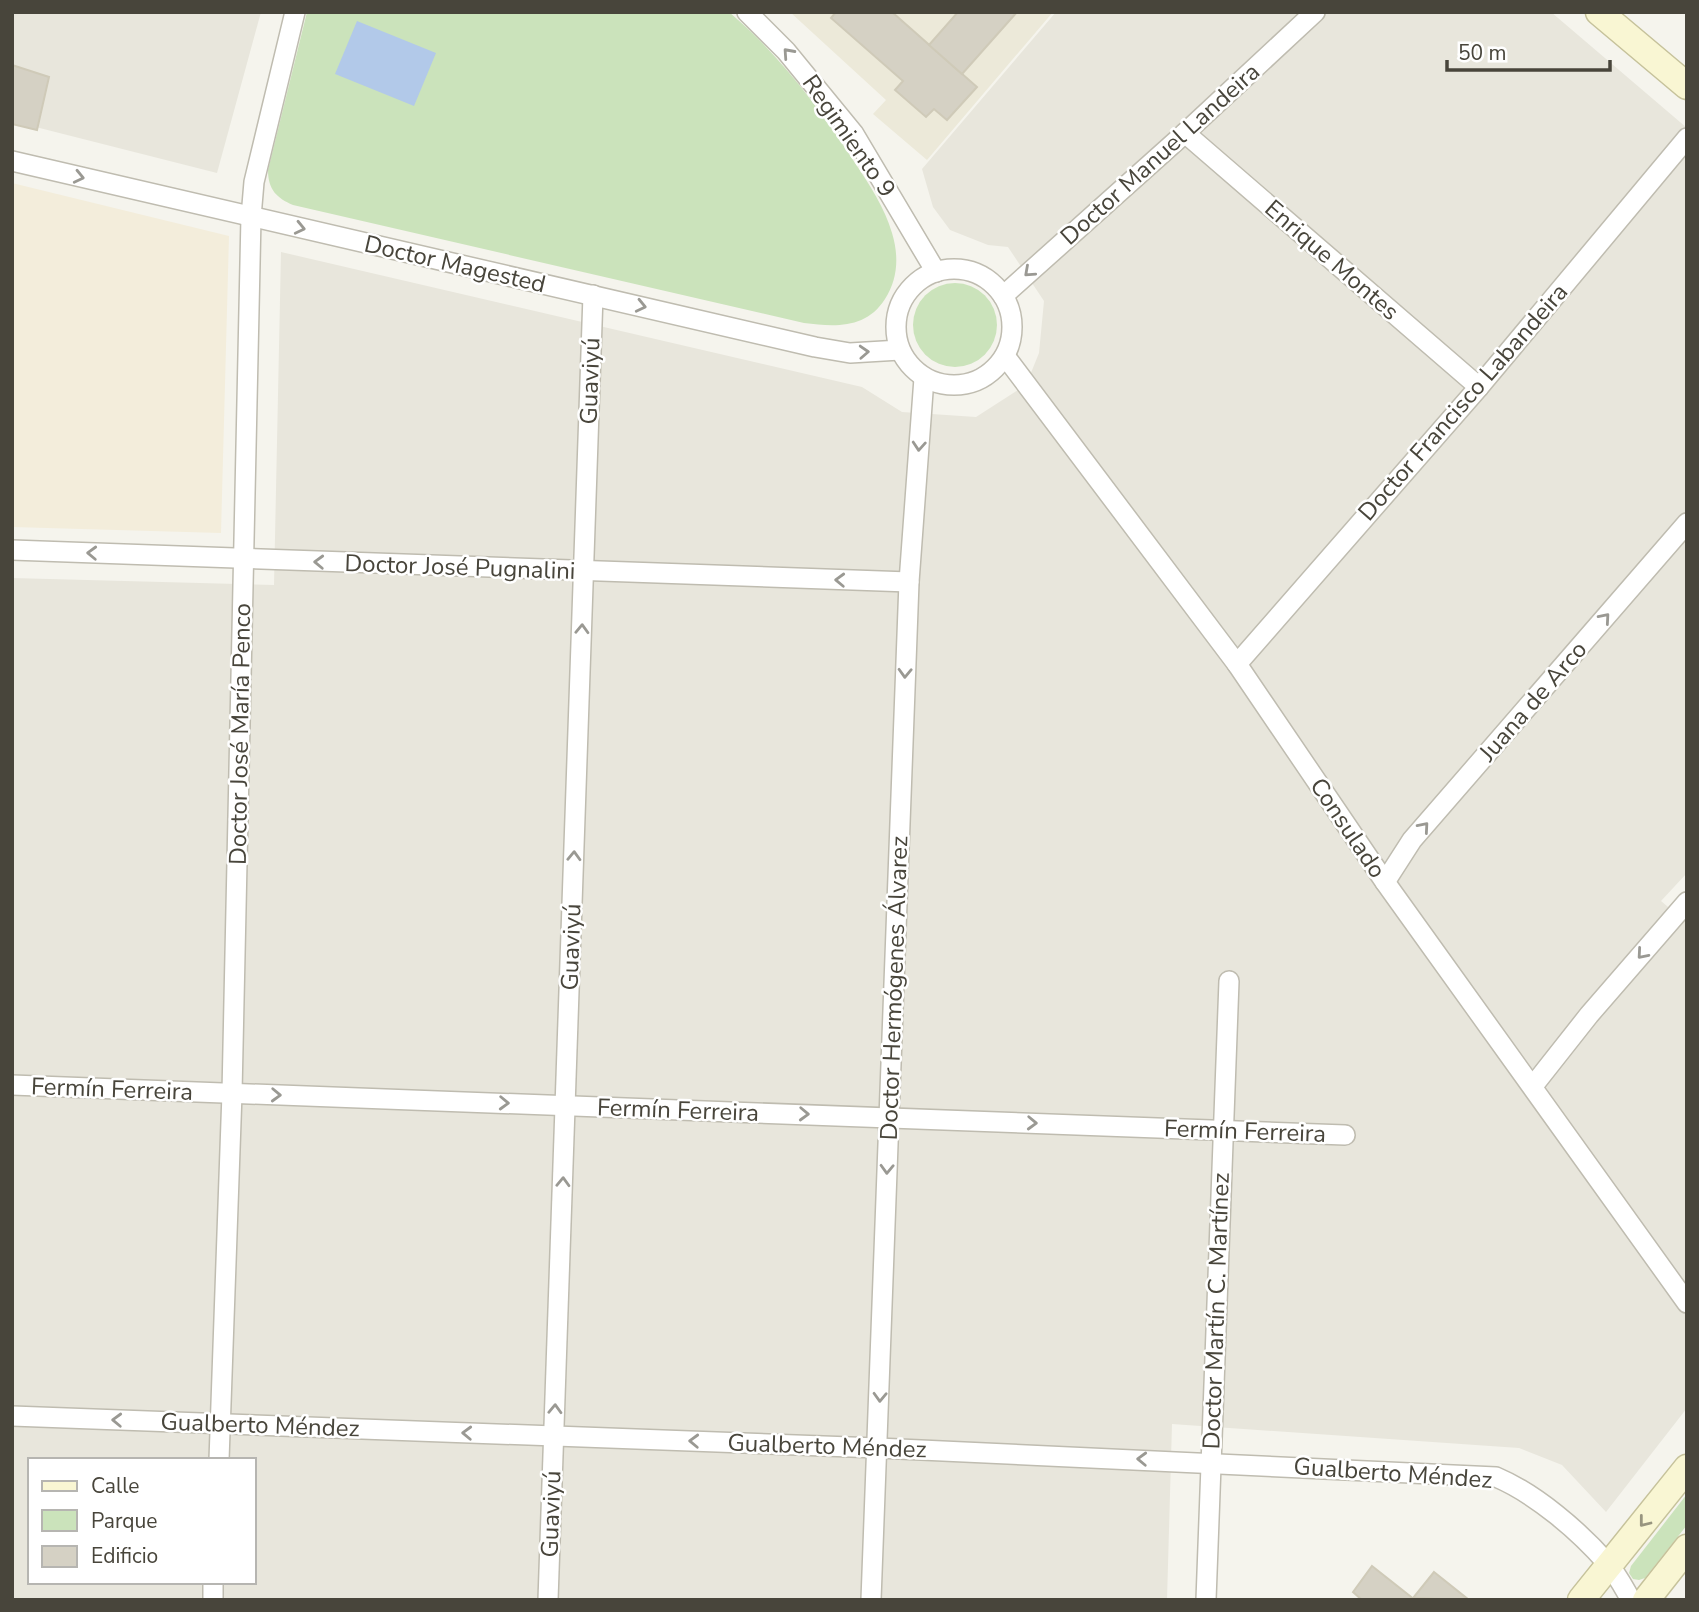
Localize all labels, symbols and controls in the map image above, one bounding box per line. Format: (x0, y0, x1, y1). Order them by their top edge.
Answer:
scale bar (1447, 28, 1610, 72)
text: 50 m (1458, 39, 1507, 67)
one-way arrow (784, 48, 796, 61)
street label: Doctor Manuel Landeira (1053, 56, 1267, 252)
street label: Regimiento 9 (795, 68, 903, 204)
one-way arrow (73, 168, 85, 183)
street label: Enrique Montes (1258, 193, 1406, 327)
one-way arrow (294, 220, 306, 235)
street label: Doctor Magested (361, 228, 549, 300)
one-way arrow (1024, 264, 1037, 277)
street label: Doctor Francisco Labandeira (1351, 277, 1575, 527)
one-way arrow (635, 298, 647, 313)
street label: Guaviyú (572, 337, 608, 425)
one-way arrow (858, 345, 869, 360)
one-way arrow (912, 440, 927, 451)
one-way arrow (86, 545, 97, 560)
street label: Doctor José Pugnalini (344, 547, 576, 587)
one-way arrow (313, 554, 324, 569)
one-way arrow (835, 572, 846, 587)
street label: Doctor José María Penco (222, 603, 258, 865)
one-way arrow (1597, 613, 1609, 626)
one-way arrow (574, 623, 589, 634)
street label: Juana de Arco (1471, 634, 1594, 769)
one-way arrow (898, 667, 913, 678)
street label: Consulado (1303, 772, 1393, 884)
one-way arrow (1416, 822, 1428, 835)
street label: Doctor Hermógenes Álvarez (873, 835, 915, 1141)
one-way arrow (566, 851, 581, 862)
street label: Guaviyú (553, 903, 589, 991)
one-way arrow (1638, 946, 1650, 959)
street label: Fermín Ferreira (30, 1070, 194, 1108)
one-way arrow (271, 1087, 282, 1102)
street label: Fermín Ferreira (596, 1091, 760, 1129)
one-way arrow (498, 1096, 509, 1111)
one-way arrow (799, 1107, 810, 1122)
street label: Fermín Ferreira (1163, 1112, 1327, 1150)
one-way arrow (1027, 1115, 1038, 1130)
one-way arrow (880, 1164, 895, 1175)
street label: Doctor Martín C. Martínez (1195, 1172, 1237, 1450)
one-way arrow (555, 1176, 570, 1187)
one-way arrow (872, 1392, 887, 1403)
one-way arrow (547, 1403, 562, 1414)
street label: Gualberto Méndez (160, 1406, 360, 1444)
one-way arrow (111, 1413, 122, 1428)
one-way arrow (461, 1425, 472, 1441)
street label: Gualberto Méndez (727, 1427, 927, 1465)
one-way arrow (688, 1434, 699, 1449)
street label: Gualberto Méndez (1293, 1450, 1493, 1496)
one-way arrow (1136, 1452, 1147, 1467)
legend (28, 1458, 256, 1584)
street label: Guaviyú (533, 1470, 569, 1558)
text: Calle (91, 1472, 139, 1500)
text: Parque (91, 1507, 158, 1535)
one-way arrow (1640, 1514, 1653, 1526)
text: Edificio (91, 1542, 158, 1570)

